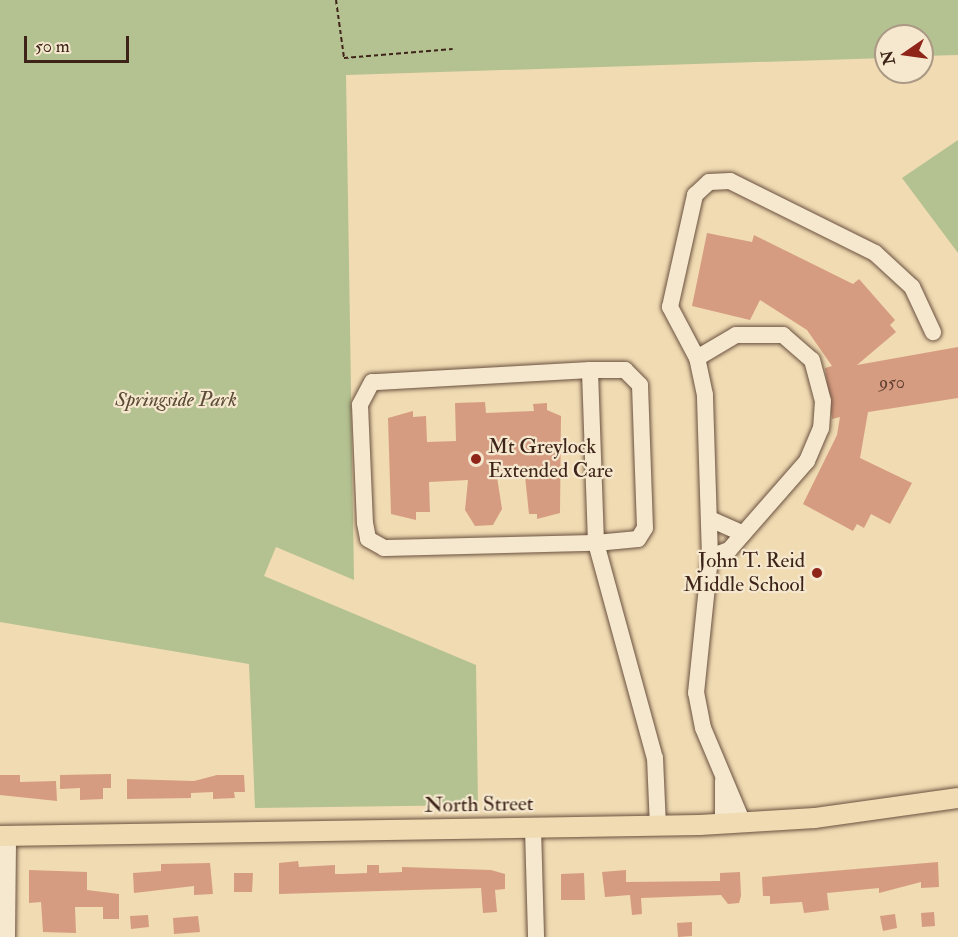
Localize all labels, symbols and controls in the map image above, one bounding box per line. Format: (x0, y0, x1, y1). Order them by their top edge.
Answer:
scale bar (27, 24, 132, 62)
north arrow (874, 24, 934, 84)
text: 50 m (35, 35, 70, 58)
text: N (877, 48, 900, 67)
house number: 950 (879, 372, 905, 394)
park label: Springside Park (115, 387, 237, 413)
place label: Mt Greylock Extended Care (488, 434, 613, 484)
marker: Mt Greylock Extended Care (469, 452, 483, 466)
place label: John T. Reid Middle School (683, 548, 805, 598)
marker: John T. Reid Middle School (810, 566, 824, 580)
street label: North Street (424, 791, 534, 819)

